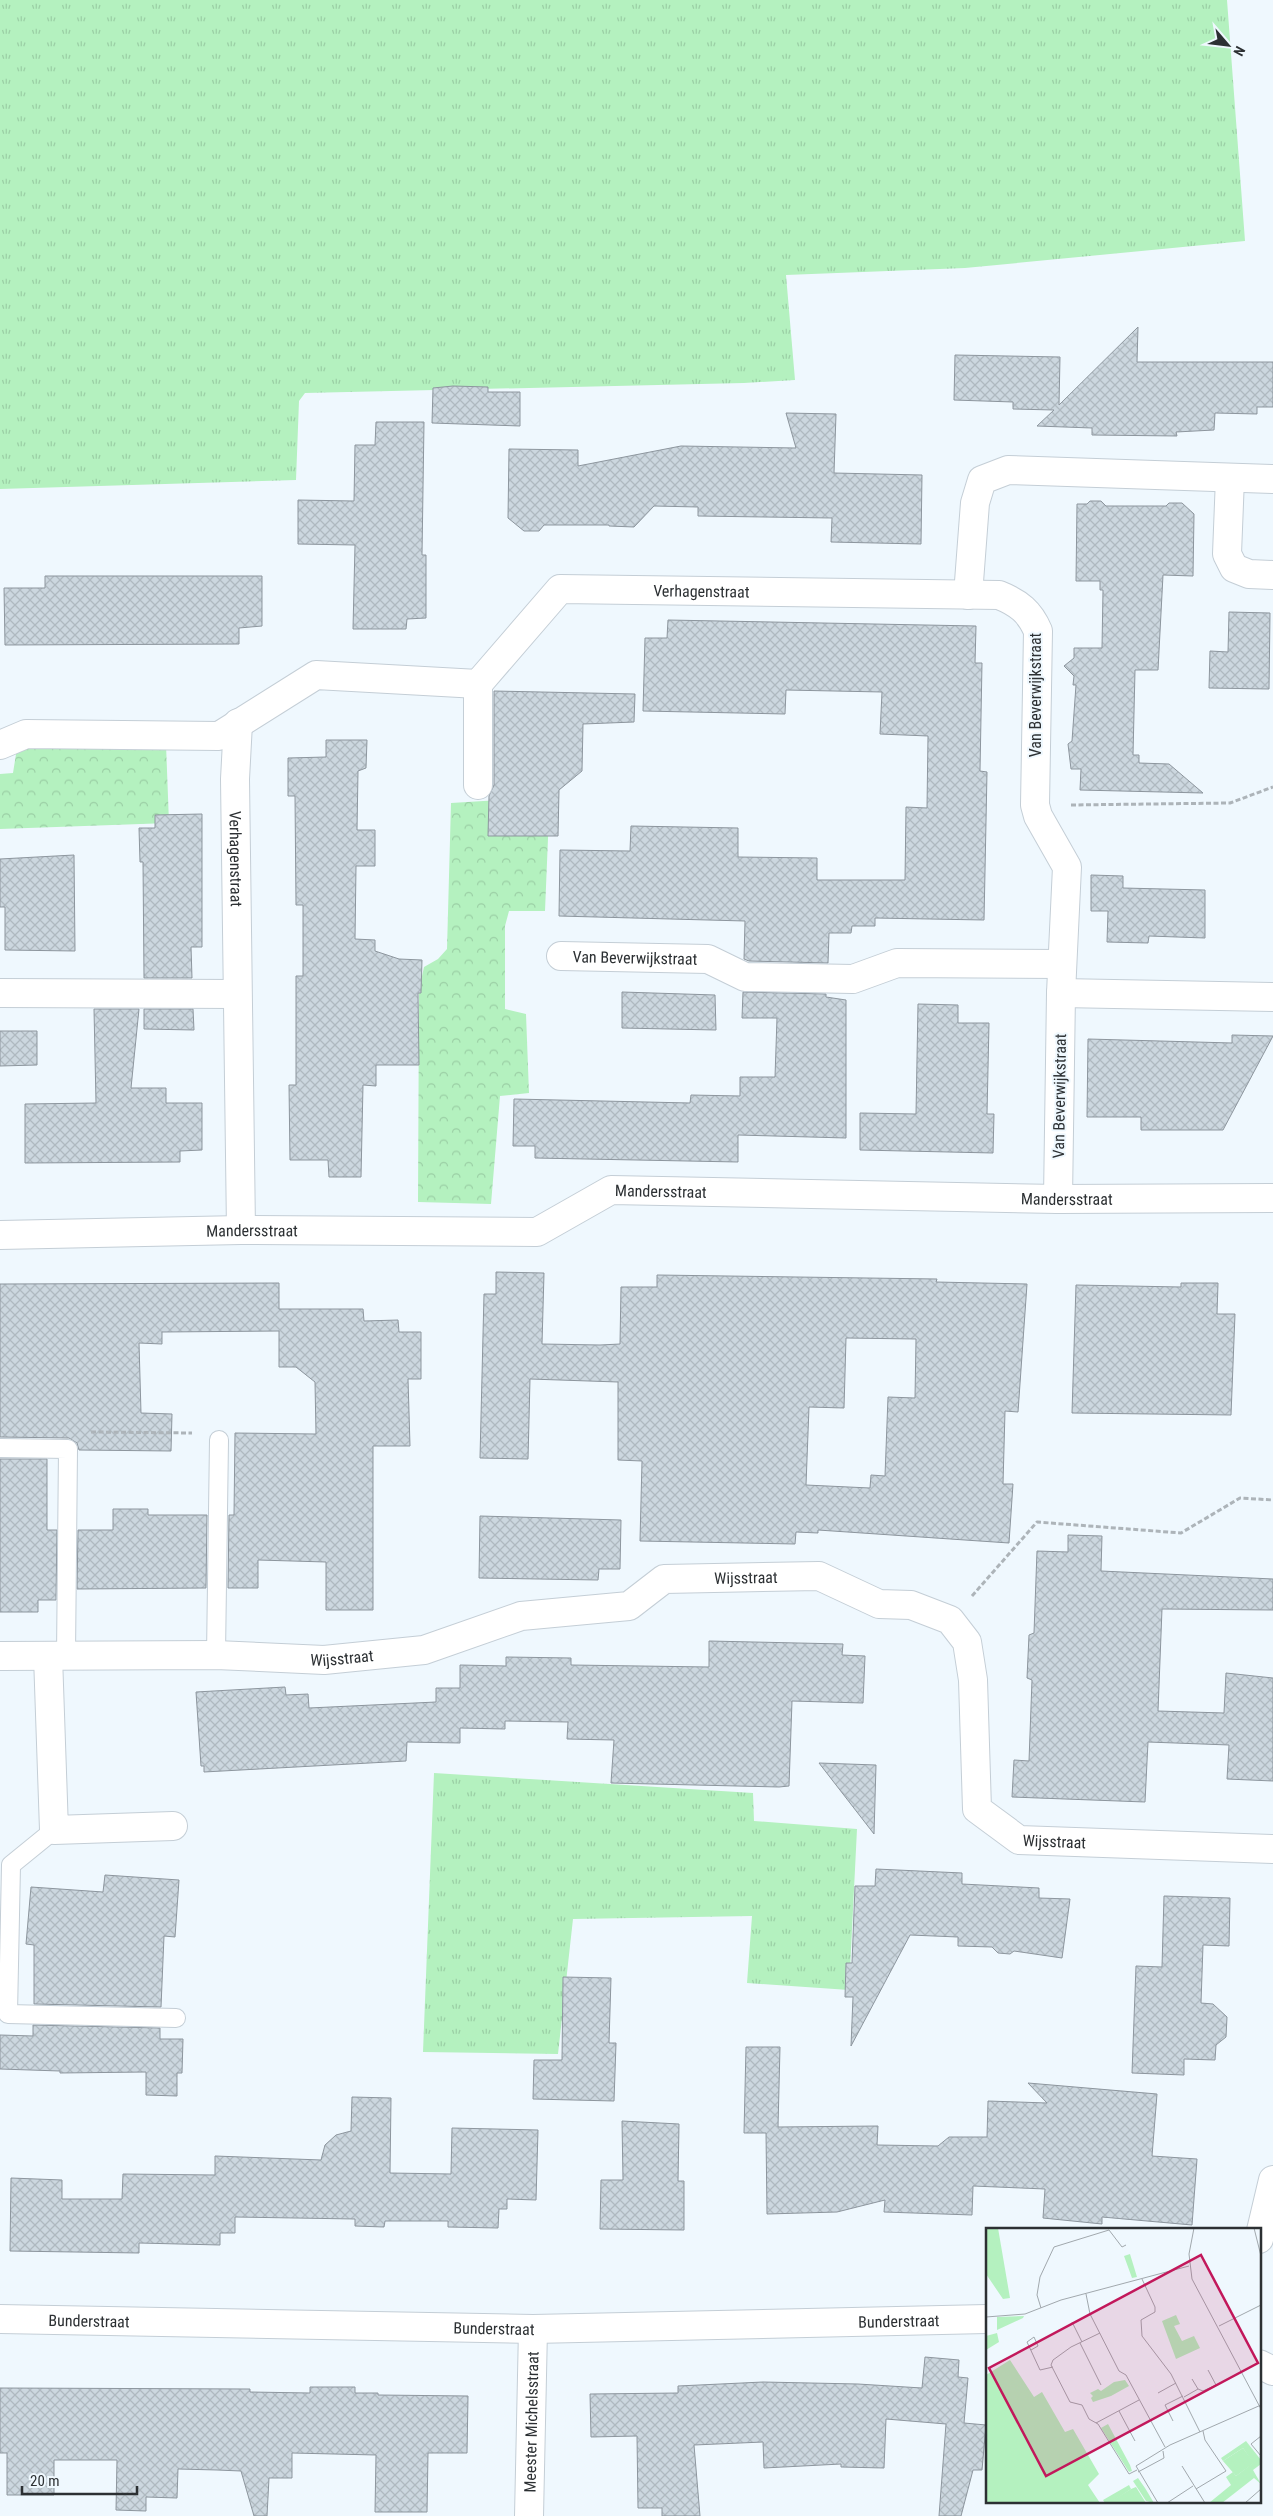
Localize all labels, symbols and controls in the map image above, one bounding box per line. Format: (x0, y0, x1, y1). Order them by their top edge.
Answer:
north arrow (1203, 20, 1253, 70)
text: N (1230, 44, 1249, 59)
street label: Verhagenstraat (653, 581, 750, 602)
street label: Van Beverwijkstraat (1026, 632, 1045, 757)
street label: Verhagenstraat (225, 811, 246, 907)
street label: Van Beverwijkstraat (572, 947, 698, 969)
street label: Van Beverwijkstraat (1049, 1033, 1070, 1158)
street label: Mandersstraat (615, 1181, 707, 1202)
street label: Mandersstraat (1021, 1189, 1113, 1209)
street label: Mandersstraat (206, 1221, 298, 1241)
street label: Wijsstraat (714, 1568, 778, 1588)
street label: Wijsstraat (310, 1646, 375, 1670)
street label: Wijsstraat (1022, 1831, 1087, 1852)
inset map (986, 2228, 1260, 2504)
street label: Bunderstraat (48, 2311, 130, 2331)
street label: Bunderstraat (858, 2311, 940, 2332)
street label: Bunderstraat (453, 2319, 535, 2339)
street label: Meester Michelsstraat (521, 2351, 543, 2493)
scale bar (22, 2464, 138, 2496)
text: 20 m (30, 2472, 60, 2490)

